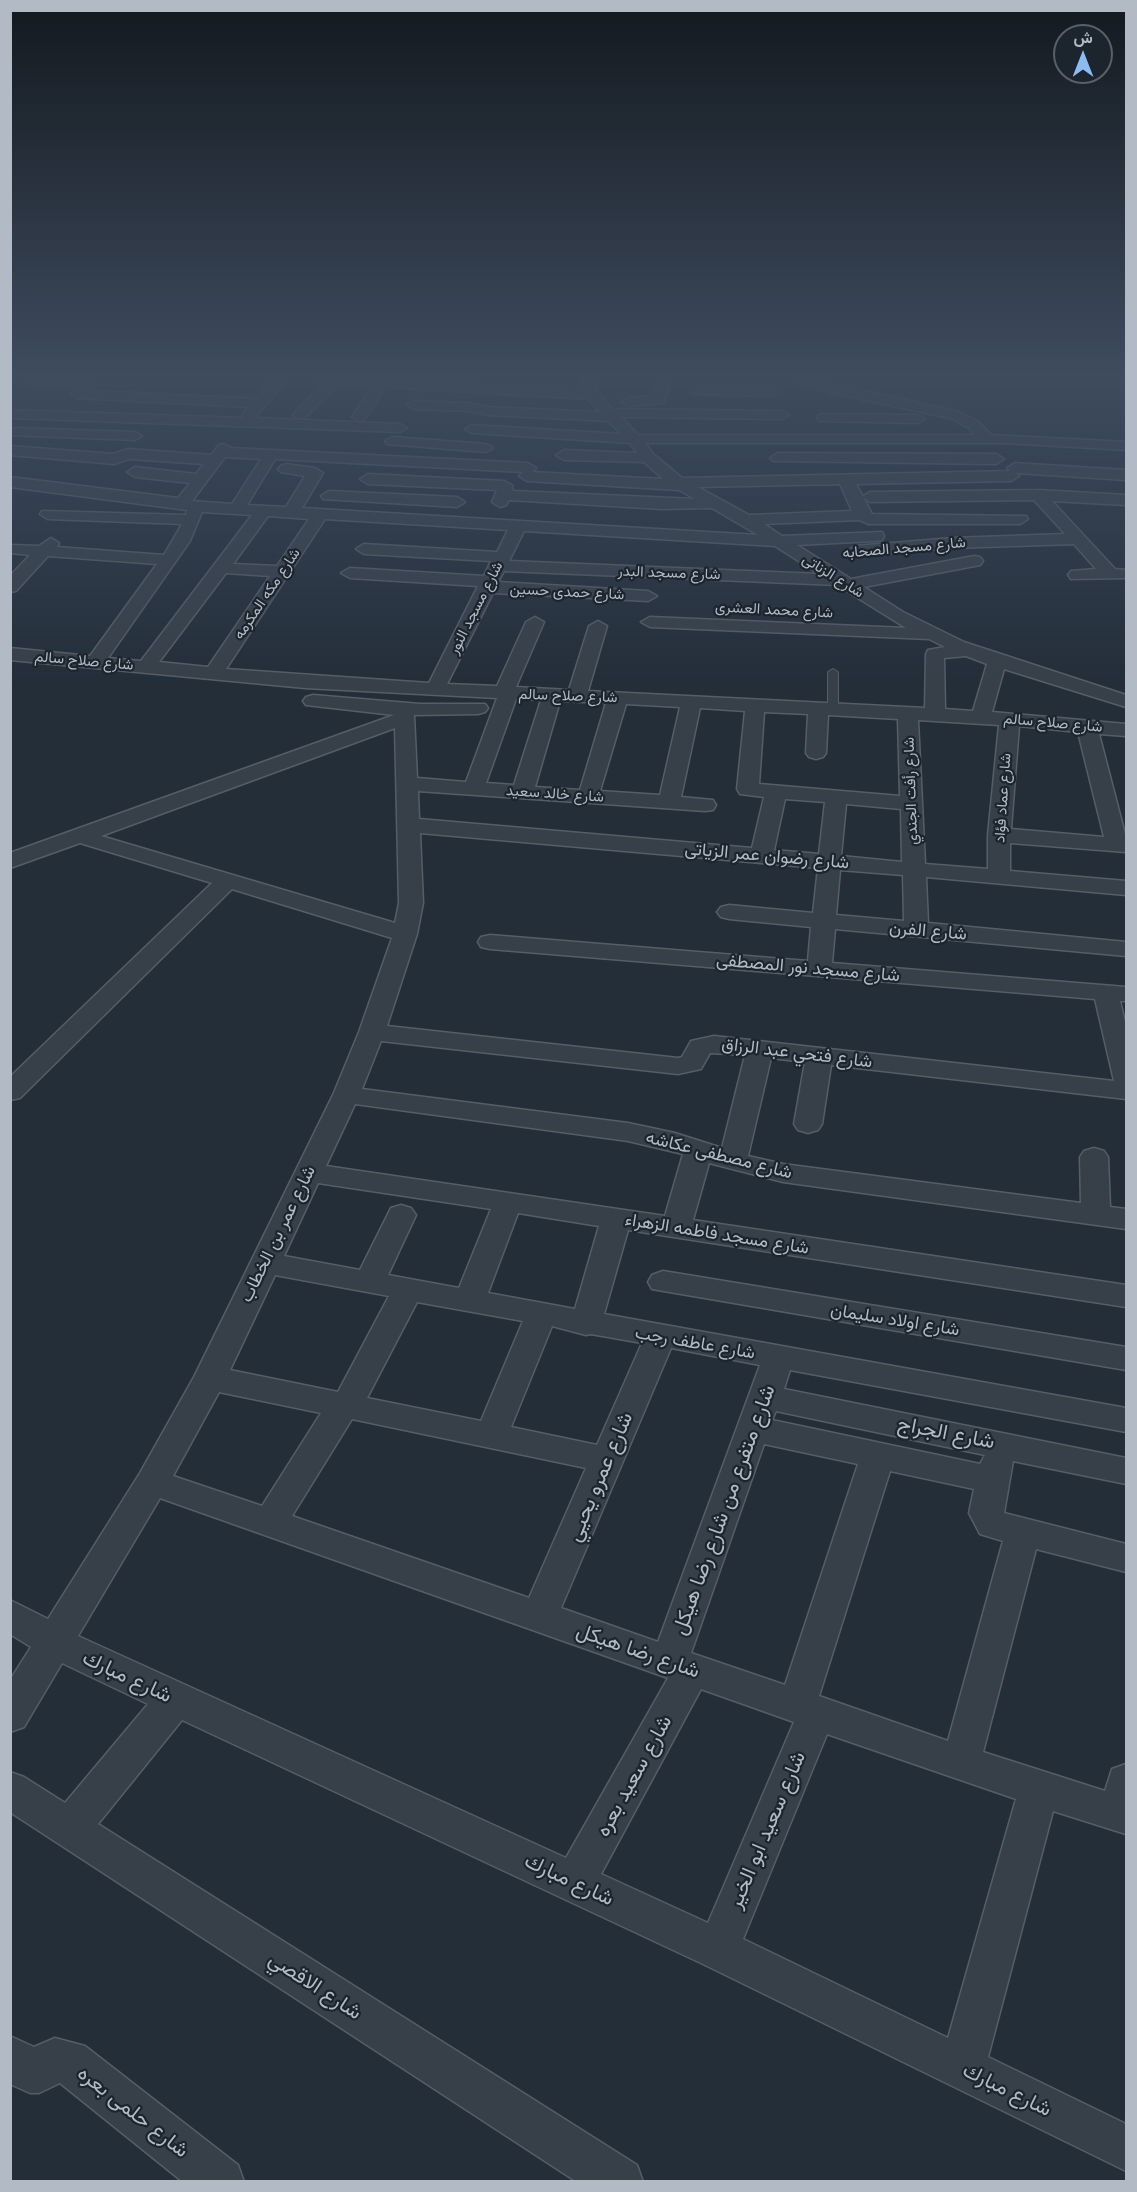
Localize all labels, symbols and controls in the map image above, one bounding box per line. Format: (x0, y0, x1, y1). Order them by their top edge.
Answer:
north arrow (1053, 24, 1113, 84)
text: ش (1073, 28, 1093, 47)
street label: شارع مسجد الصحابه (841, 534, 967, 562)
street label: شارع مكه المكرمه (230, 545, 304, 643)
street label: شارع الزناتى (799, 550, 867, 602)
street label: شارع مسجد النور (445, 559, 507, 657)
street label: شارع مسجد البدر (617, 562, 721, 584)
street label: شارع حمدى حسين (509, 580, 625, 604)
street label: شارع محمد العشرى (714, 598, 834, 622)
street label: شارع صلاح سالم (34, 648, 134, 674)
street label: شارع صلاح سالم (518, 685, 618, 707)
street label: شارع صلاح سالم (1003, 710, 1103, 736)
street label: شارع رأفت الجندي (900, 737, 922, 845)
street label: شارع عماد فؤاد (991, 753, 1015, 843)
street label: شارع خالد سعيد (505, 782, 605, 806)
street label: شارع رضوان عمر الزياتى (684, 838, 850, 874)
street label: شارع الفرن (888, 917, 968, 945)
street label: شارع مسجد نور المصطفى (715, 949, 901, 987)
street label: شارع فتحي عبد الرزاق (720, 1033, 874, 1073)
street label: شارع مصطفى عكاشه (643, 1126, 795, 1184)
street label: شارع عمر بن الخطاب (236, 1162, 320, 1306)
street label: شارع مسجد فاطمه الزهراء (624, 1209, 810, 1259)
street label: شارع اولاد سليمان (829, 1299, 961, 1341)
street label: شارع عاطف رجب (633, 1322, 757, 1364)
street label: شارع متفرع من شارع رضا هيكل (667, 1382, 781, 1638)
street label: شارع عمرو يحيي (561, 1408, 639, 1546)
street label: شارع الجراج (895, 1411, 997, 1455)
street label: شارع رضا هيكل (573, 1618, 703, 1684)
street label: شارع مبارك (78, 1645, 176, 1709)
street label: شارع سعيد بعره (590, 1711, 678, 1841)
street label: شارع سعيد ابو الخير (723, 1748, 811, 1912)
street label: شارع مبارك (520, 1848, 618, 1912)
street label: شارع الاقصي (264, 1947, 366, 2025)
street label: شارع مبارك (958, 2058, 1056, 2122)
street label: شارع حلمى بعره (72, 2061, 194, 2163)

